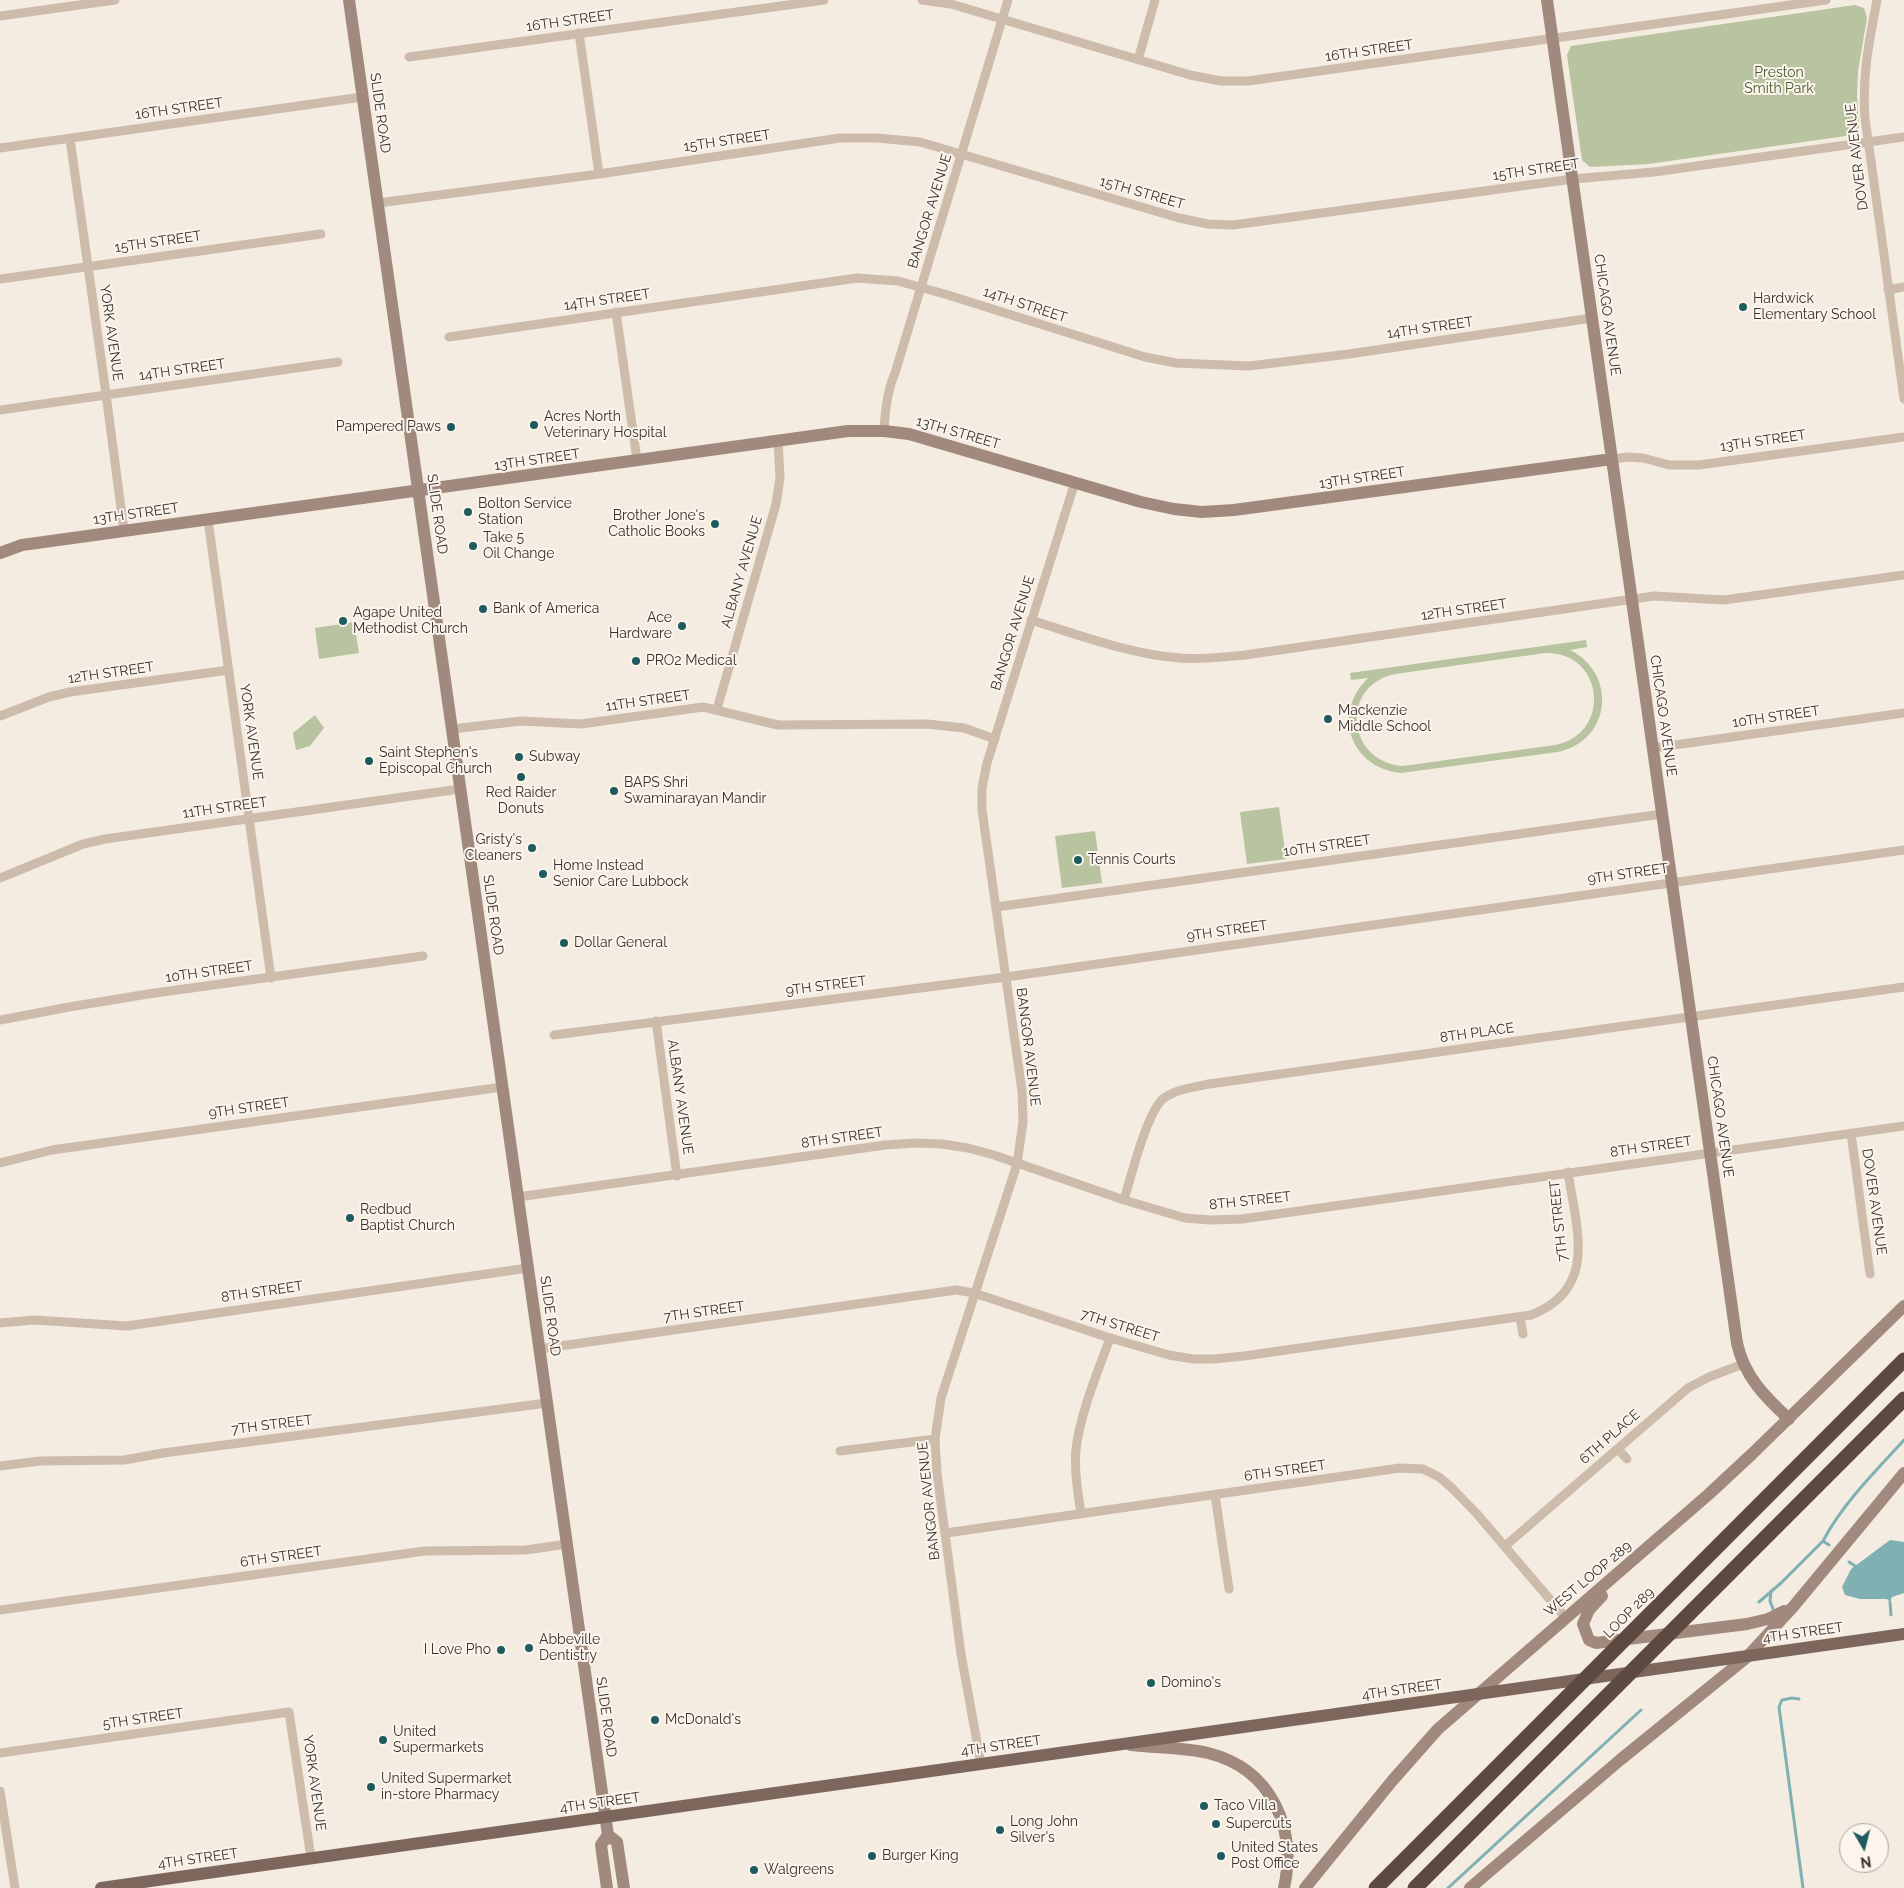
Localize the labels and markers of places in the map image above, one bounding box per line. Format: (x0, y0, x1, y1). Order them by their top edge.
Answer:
place label: Hardwick Elementary School (1753, 291, 1876, 324)
marker: Hardwick Elementary School (1737, 301, 1749, 313)
place label: Acres North Veterinary Hospital (544, 409, 666, 442)
place label: Pampered Paws (336, 419, 441, 435)
marker: Acres North Veterinary Hospital (528, 419, 540, 431)
marker: Pampered Paws (445, 421, 457, 433)
place label: Bolton Service Station (478, 496, 572, 528)
marker: Bolton Service Station (462, 506, 474, 518)
place label: Brother Jone's Catholic Books (608, 508, 705, 540)
marker: Brother Jone's Catholic Books (709, 518, 721, 530)
place label: Take 5 Oil Change (483, 530, 554, 562)
marker: Take 5 Oil Change (467, 540, 479, 552)
place label: Bank of America (493, 601, 599, 617)
marker: Bank of America (477, 603, 489, 615)
place label: Agape United Methodist Church (353, 605, 468, 638)
place label: Ace Hardware (609, 610, 672, 642)
marker: Agape United Methodist Church (337, 615, 349, 627)
marker: Ace Hardware (676, 620, 688, 632)
place label: PRO2 Medical (646, 653, 736, 669)
marker: PRO2 Medical (630, 655, 642, 667)
place label: Mackenzie Middle School (1338, 703, 1431, 736)
marker: Mackenzie Middle School (1322, 713, 1334, 725)
place label: Saint Stephen's Episcopal Church (379, 745, 492, 778)
place label: Subway (529, 749, 580, 765)
marker: Subway (513, 751, 525, 763)
marker: Saint Stephen's Episcopal Church (363, 755, 375, 767)
marker: Red Raider Donuts (515, 771, 527, 783)
place label: BAPS Shri Swaminarayan Mandir (624, 775, 767, 808)
place label: Red Raider Donuts (486, 785, 556, 818)
marker: BAPS Shri Swaminarayan Mandir (608, 785, 620, 797)
place label: Gristy's Cleaners (465, 832, 522, 864)
marker: Gristy's Cleaners (526, 842, 538, 854)
place label: Tennis Courts (1088, 852, 1176, 868)
marker: Tennis Courts (1072, 854, 1084, 866)
place label: Home Instead Senior Care Lubbock (553, 858, 689, 890)
marker: Home Instead Senior Care Lubbock (537, 868, 549, 880)
place label: Dollar General (574, 935, 667, 951)
marker: Dollar General (558, 937, 570, 949)
place label: Redbud Baptist Church (360, 1202, 455, 1234)
marker: Redbud Baptist Church (344, 1212, 356, 1224)
place label: Abbeville Dentistry (539, 1632, 600, 1664)
place label: I Love Pho (424, 1642, 491, 1658)
marker: Abbeville Dentistry (523, 1642, 535, 1654)
marker: I Love Pho (495, 1644, 507, 1656)
place label: Domino's (1161, 1675, 1221, 1691)
marker: Domino's (1145, 1677, 1157, 1689)
place label: McDonald's (665, 1712, 741, 1728)
marker: McDonald's (649, 1714, 661, 1726)
place label: United Supermarkets (393, 1724, 484, 1756)
marker: United Supermarkets (377, 1734, 389, 1746)
place label: United Supermarket in-store Pharmacy (381, 1771, 512, 1804)
marker: United Supermarket in-store Pharmacy (365, 1781, 377, 1793)
place label: Taco Villa (1214, 1798, 1276, 1814)
marker: Taco Villa (1198, 1800, 1210, 1812)
place label: Long John Silver's (1010, 1814, 1078, 1846)
place label: Supercuts (1226, 1816, 1292, 1832)
marker: Supercuts (1210, 1818, 1222, 1830)
marker: Long John Silver's (994, 1824, 1006, 1836)
place label: United States Post Office (1231, 1840, 1318, 1872)
place label: Burger King (882, 1848, 959, 1864)
marker: Burger King (866, 1850, 878, 1862)
marker: United States Post Office (1215, 1850, 1227, 1862)
place label: Walgreens (764, 1862, 834, 1878)
marker: Walgreens (748, 1864, 760, 1876)

